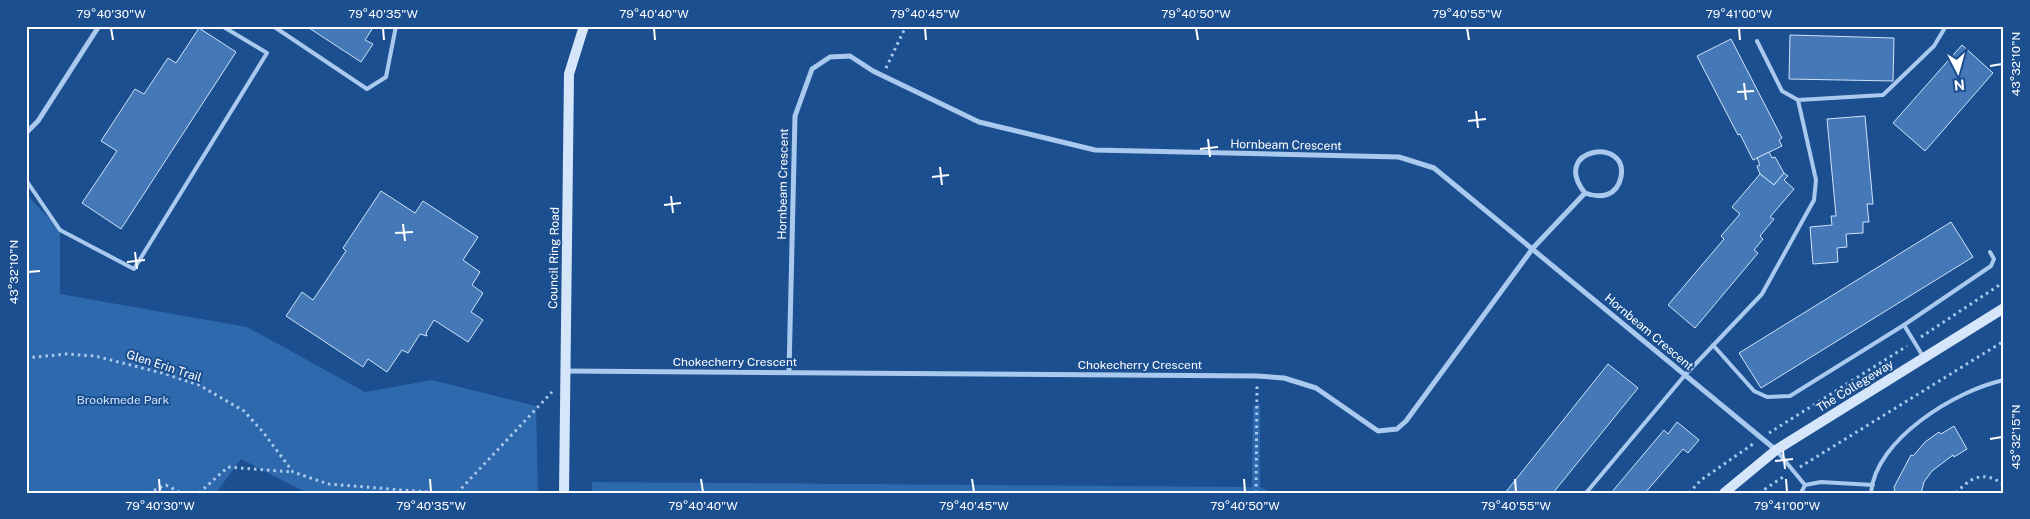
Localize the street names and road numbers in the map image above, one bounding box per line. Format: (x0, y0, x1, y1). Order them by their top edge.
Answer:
street label: Hornbeam Crescent (775, 128, 791, 240)
street label: Hornbeam Crescent (1230, 137, 1342, 153)
street label: Council Ring Road (546, 207, 562, 309)
street label: Hornbeam Crescent (1602, 291, 1697, 373)
street label: Glen Erin Trail (125, 347, 204, 385)
street label: Chokecherry Crescent (673, 355, 798, 369)
street label: The Collegeway (1814, 356, 1897, 415)
street label: Chokecherry Crescent (1078, 358, 1203, 372)

